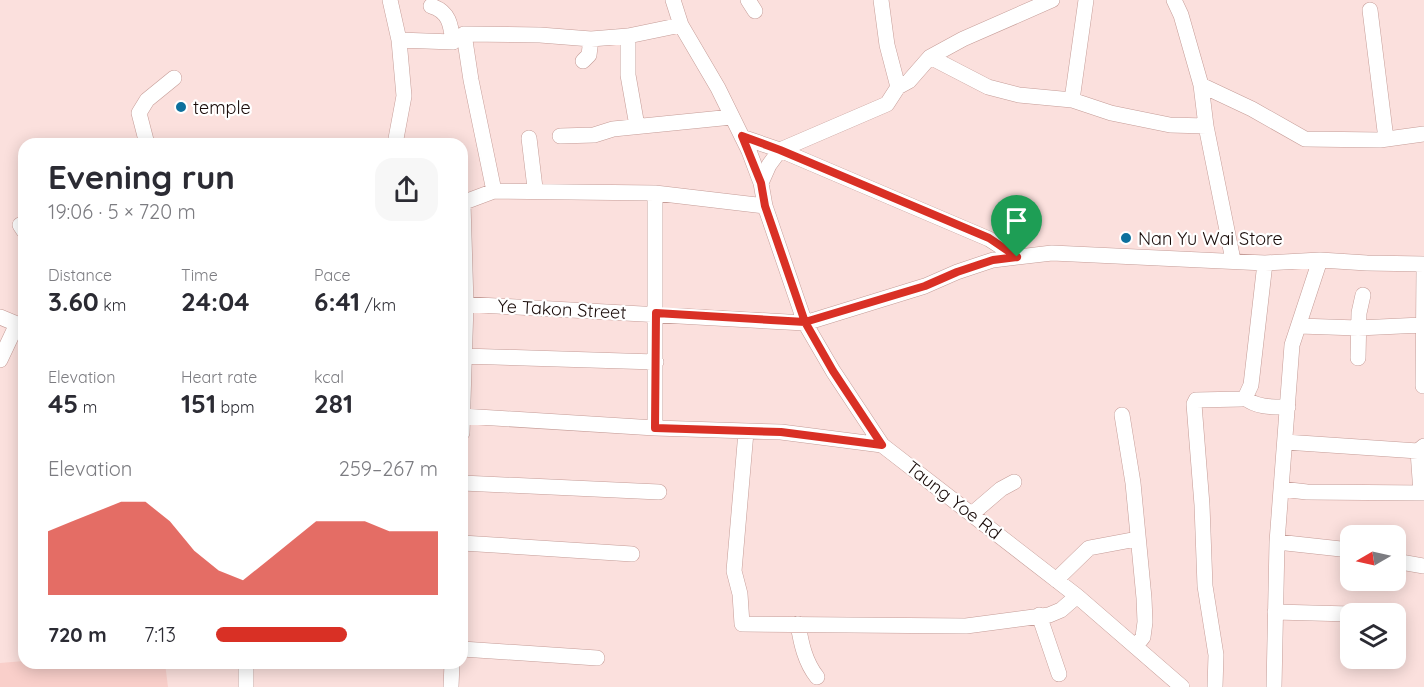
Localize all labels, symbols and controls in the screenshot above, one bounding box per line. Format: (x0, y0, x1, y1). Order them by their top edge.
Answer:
place label: temple (193, 96, 251, 119)
marker: temple (174, 100, 188, 114)
text: Evening run (48, 156, 235, 197)
button: share (375, 158, 438, 221)
pin (991, 195, 1042, 257)
text: 19:06 · 5 × 720 m (48, 199, 196, 224)
icon: arrive (1000, 204, 1033, 237)
place label: Nan Yu Wai Store (1138, 227, 1283, 250)
marker: Nan Yu Wai Store (1119, 231, 1133, 245)
text: Distance (48, 265, 112, 285)
text: Time (181, 265, 218, 285)
text: Pace (314, 265, 350, 285)
text: 3.60 (48, 285, 99, 318)
text: 24:04 (181, 285, 249, 318)
text: 6:41 (314, 285, 360, 318)
street label: Ye Takon Street (497, 294, 627, 324)
text: km (99, 295, 126, 315)
text: /km (360, 295, 396, 315)
text: Elevation (48, 367, 115, 387)
text: Heart rate (181, 367, 257, 387)
text: kcal (314, 367, 344, 387)
text: 45 (48, 387, 78, 420)
text: 151 (181, 387, 216, 420)
text: 281 (314, 387, 353, 420)
text: m (78, 397, 97, 417)
text: bpm (216, 397, 255, 417)
text: Elevation (48, 456, 132, 481)
text: 259–267 m (339, 456, 438, 481)
street label: Taung Yoe Rd (902, 456, 1006, 544)
north arrow (1340, 525, 1406, 591)
map controls (1340, 525, 1406, 669)
button: layers (1340, 603, 1406, 669)
text: 720 m (48, 622, 107, 647)
text: 7:13 (144, 622, 176, 647)

